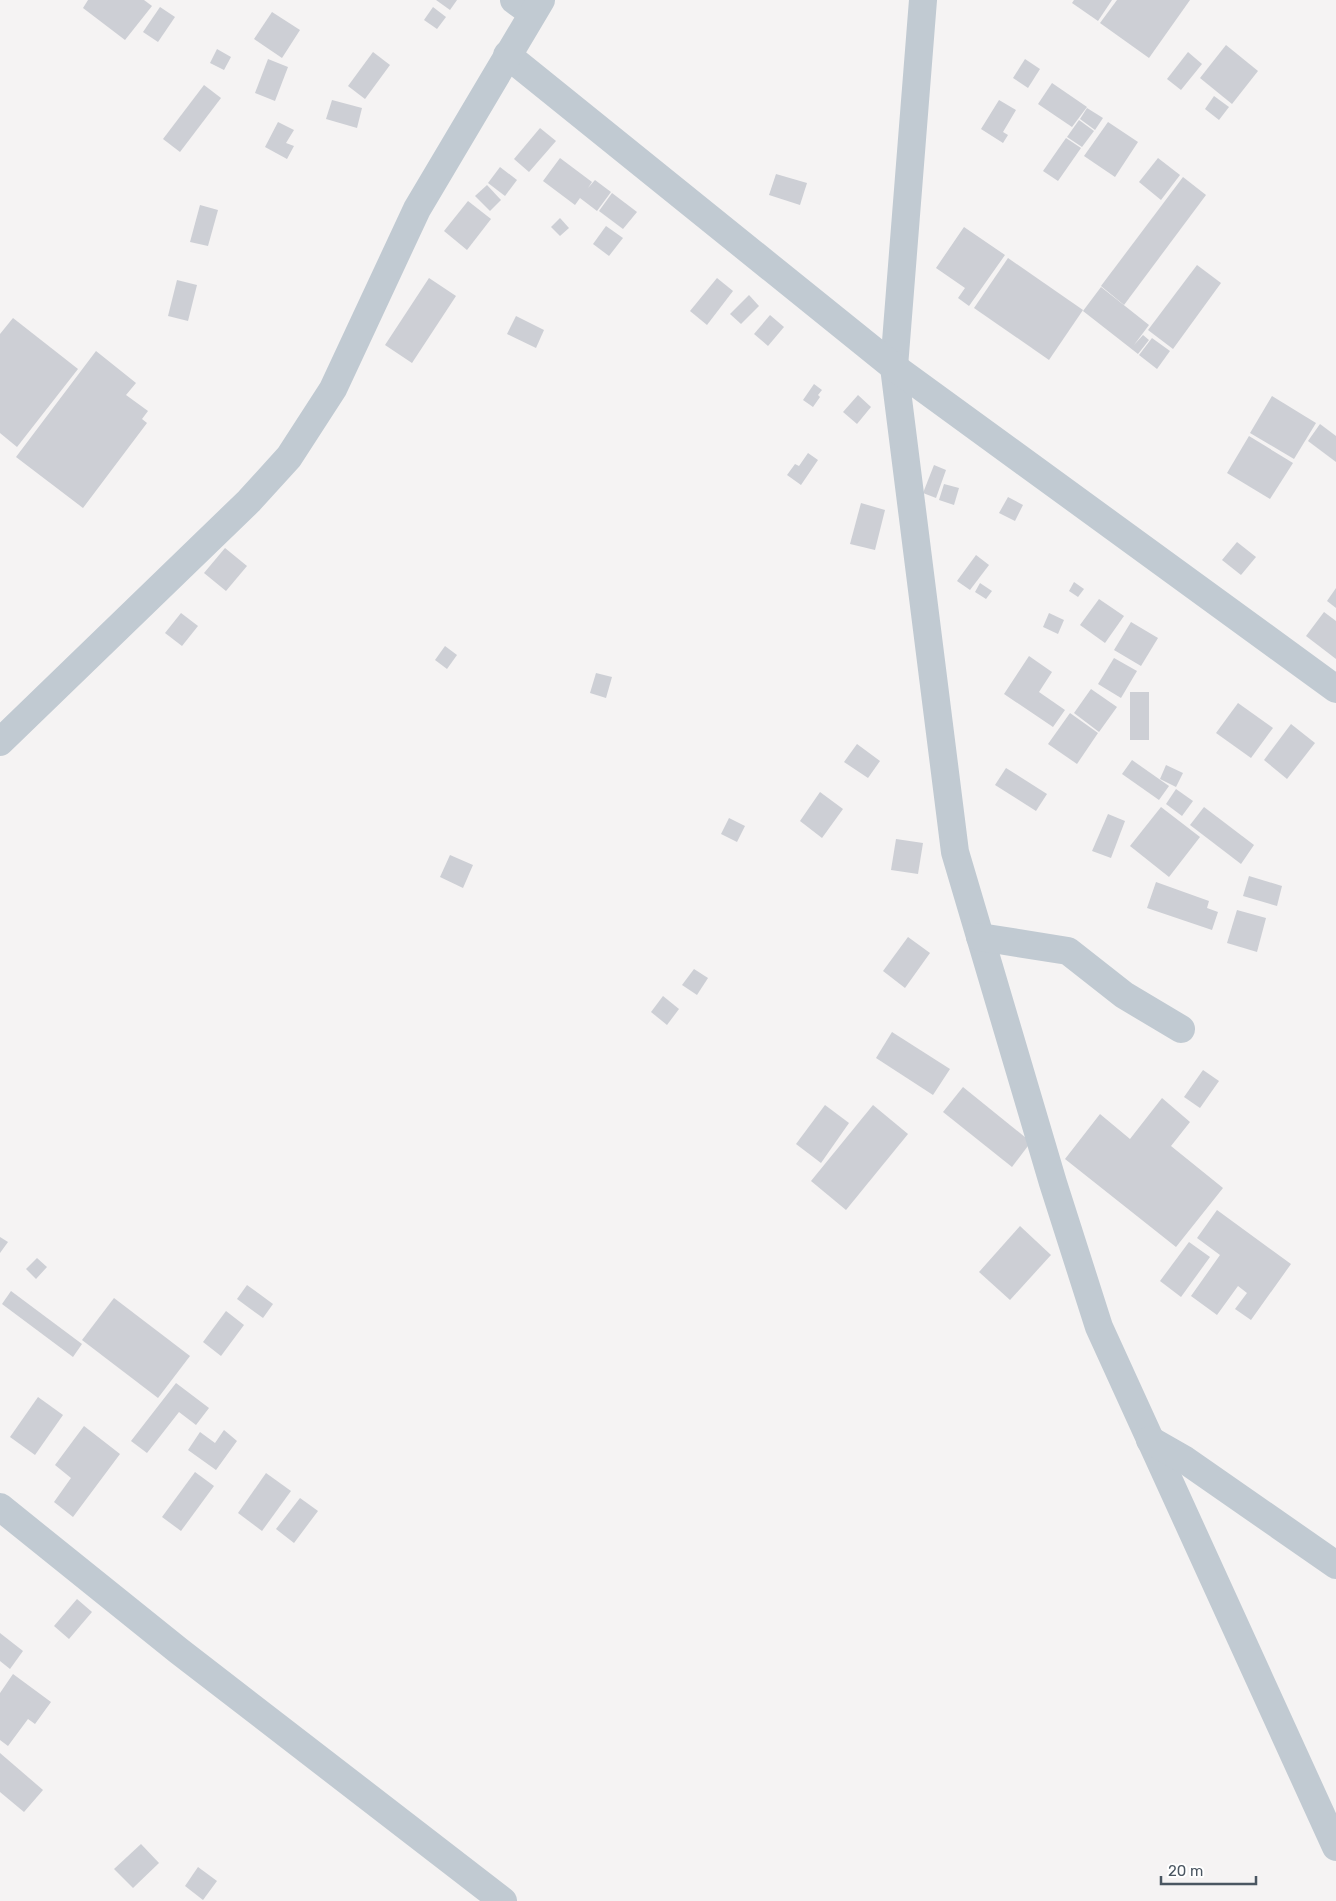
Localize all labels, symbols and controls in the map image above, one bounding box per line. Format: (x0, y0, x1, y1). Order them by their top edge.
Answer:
scale bar (1161, 1854, 1256, 1886)
text: 20 m (1168, 1862, 1203, 1880)

